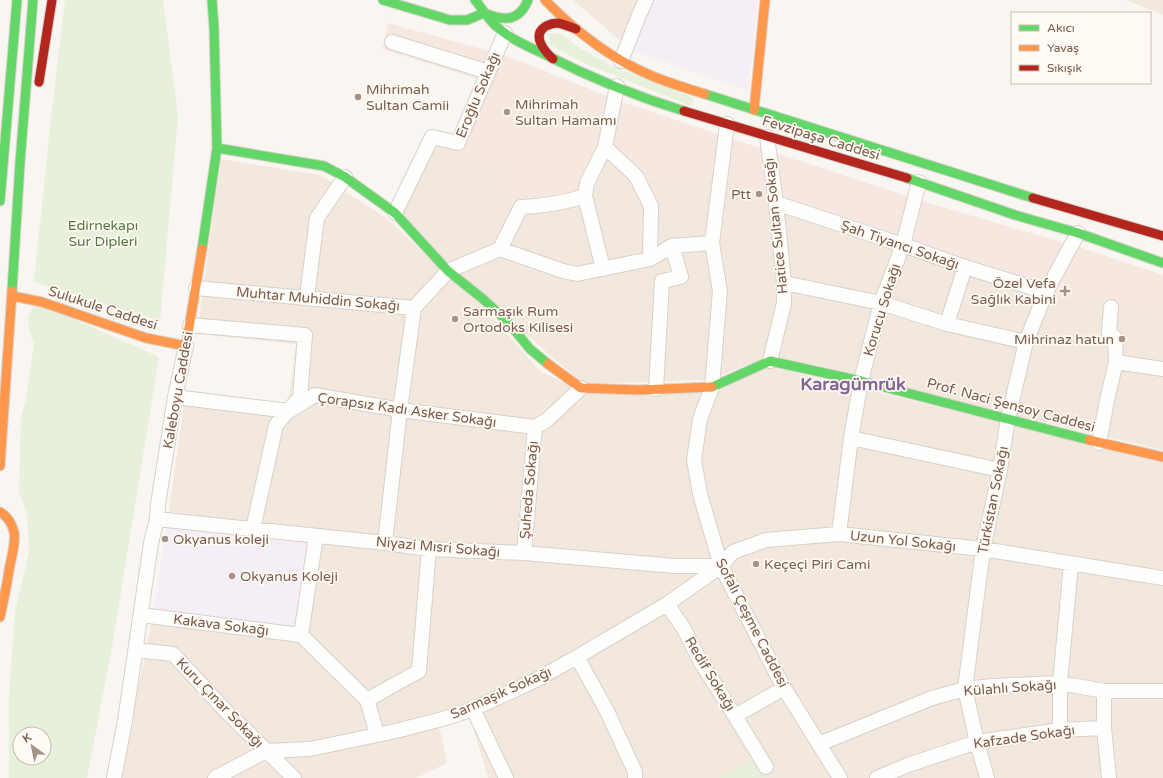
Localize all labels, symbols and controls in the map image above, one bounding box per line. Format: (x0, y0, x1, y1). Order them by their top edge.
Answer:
legend (1011, 12, 1151, 84)
text: Akıcı (1047, 21, 1075, 35)
text: Yavaş (1047, 41, 1079, 55)
street label: Eroğlu Sokağı (452, 49, 504, 141)
text: Sıkışık (1047, 61, 1083, 75)
place label: Mihrimah Sultan Camii (366, 81, 449, 114)
marker: Mihrimah Sultan Camii (353, 92, 363, 102)
place label: Mihrimah Sultan Hamamı (515, 96, 616, 129)
marker: Mihrimah Sultan Hamamı (502, 107, 512, 117)
street label: Fevzipaşa Caddesi (760, 112, 882, 164)
street label: Hatice Sultan Sokağı (760, 157, 792, 295)
place label: Ptt (731, 186, 752, 203)
marker: Ptt (754, 189, 764, 199)
park label: Edirnekapı Sur Dipleri (68, 217, 138, 250)
street label: Şah Tiyancı Sokağı (839, 217, 961, 273)
street label: Korucu Sokağı (860, 262, 904, 358)
place label: Özel Vefa Sağlık Kabini (971, 275, 1056, 308)
street label: Sulukule Caddesi (46, 282, 160, 334)
street label: Muhtar Muhiddin Sokağı (235, 283, 401, 315)
marker: Özel Vefa Sağlık Kabini (1059, 285, 1071, 297)
place label: Sarmaşık Rum Ortodoks Kilisesi (463, 303, 573, 336)
marker: Sarmaşık Rum Ortodoks Kilisesi (450, 314, 460, 324)
street label: Kaleboyu Caddesi (159, 330, 197, 450)
place label: Mihrinaz hatun (1014, 331, 1114, 348)
marker: Mihrinaz hatun (1117, 334, 1127, 344)
district label: Karagümrük (800, 373, 906, 395)
street label: Prof. Naci Şensoy Caddesi (925, 374, 1097, 436)
street label: Çorapsız Kadı Asker Sokağı (316, 389, 498, 431)
street label: Şuheda Sokağı (516, 440, 542, 540)
street label: Türkistan Sokağı (974, 445, 1012, 555)
street label: Uzun Yol Sokağı (849, 527, 957, 555)
place label: Okyanus koleji (173, 531, 269, 548)
street label: Niyazi Mısri Sokağı (375, 533, 501, 561)
marker: Okyanus koleji (160, 534, 170, 544)
street label: Sofalı Çeşme Caddesi (712, 556, 792, 690)
place label: Keçeçi Piri Cami (764, 556, 870, 573)
marker: Keçeçi Piri Cami (751, 559, 761, 569)
place label: Okyanus Koleji (240, 568, 338, 585)
marker: Okyanus Koleji (227, 571, 237, 581)
street label: Kakava Sokağı (172, 611, 270, 639)
street label: Redif Sokağı (681, 634, 739, 714)
street label: Kuru Çınar Sokağı (173, 654, 267, 752)
street label: Sarmaşık Sokağı (448, 663, 554, 723)
street label: Külahlı Sokağı (963, 676, 1057, 700)
street label: Kafzade Sokağı (972, 721, 1076, 753)
north arrow (12, 726, 52, 766)
text: K (20, 730, 34, 745)

